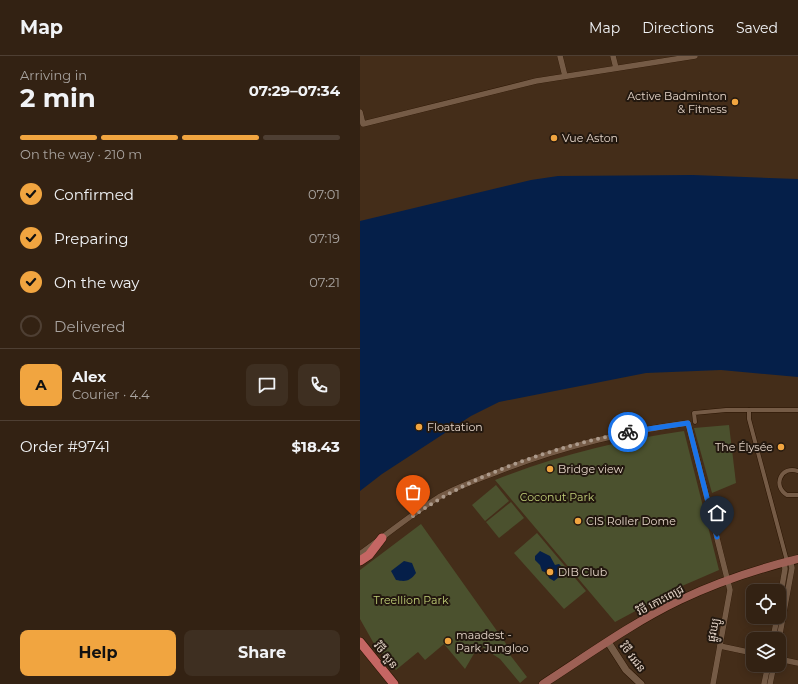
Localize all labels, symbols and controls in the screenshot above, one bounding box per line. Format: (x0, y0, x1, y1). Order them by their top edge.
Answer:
text: Map (20, 16, 63, 39)
text: Map (589, 19, 620, 37)
text: Directions (642, 19, 714, 37)
text: Saved (736, 19, 778, 37)
text: Arriving in (20, 67, 87, 83)
text: 07:29–07:34 (249, 81, 340, 100)
text: 2 min (20, 82, 96, 114)
place label: Active Badminton & Fitness (627, 89, 728, 116)
marker: Active Badminton & Fitness (730, 97, 740, 107)
place label: Vue Aston (562, 131, 618, 145)
marker: Vue Aston (549, 133, 559, 143)
text: On the way · 210 m (20, 146, 142, 162)
icon: check (20, 183, 42, 205)
text: Confirmed (54, 185, 134, 204)
text: 07:01 (308, 186, 340, 202)
icon: check (20, 227, 42, 249)
text: Preparing (54, 229, 129, 248)
text: 07:19 (309, 230, 340, 246)
icon: check (20, 271, 42, 293)
text: On the way (54, 273, 139, 292)
text: 07:21 (309, 274, 340, 290)
text: Delivered (54, 317, 126, 336)
button: chat (246, 364, 288, 406)
button: phone (298, 364, 340, 406)
text: Alex (72, 367, 106, 386)
text: A (35, 375, 47, 394)
text: Courier · 4.4 (72, 386, 150, 402)
courier (608, 412, 648, 452)
place label: Floatation (427, 420, 483, 434)
icon: bike (617, 421, 639, 443)
marker: Floatation (414, 422, 424, 432)
text: Order #9741 (20, 437, 110, 456)
text: $18.43 (292, 437, 340, 456)
place label: The Élysée (715, 440, 773, 454)
marker: The Élysée (776, 442, 786, 452)
place label: Bridge view (558, 462, 624, 476)
marker: Bridge view (545, 464, 555, 474)
pin (396, 475, 430, 516)
icon: bag (402, 481, 424, 503)
park label: Coconut Park (520, 490, 595, 504)
pin (700, 496, 734, 537)
icon: home (706, 502, 728, 524)
place label: CIS Roller Dome (586, 514, 676, 528)
marker: CIS Roller Dome (573, 516, 583, 526)
place label: DIB Club (558, 565, 607, 579)
marker: DIB Club (545, 567, 555, 577)
street label: វិថី កោះពេជ្រ (633, 581, 686, 619)
map controls (746, 584, 786, 672)
button: locate (746, 584, 786, 624)
park label: Treellion Park (374, 593, 449, 607)
street label: ផ្លូវឃ្យូ (704, 617, 725, 644)
place label: maadest - Park Jungloo (456, 628, 529, 655)
button: Help (20, 630, 176, 676)
button: Share (184, 630, 340, 676)
button: layers (746, 632, 786, 672)
marker: maadest - Park Jungloo (443, 636, 453, 646)
street label: វិថី សួន (370, 638, 401, 672)
street label: វិថី វរជន (617, 638, 649, 675)

